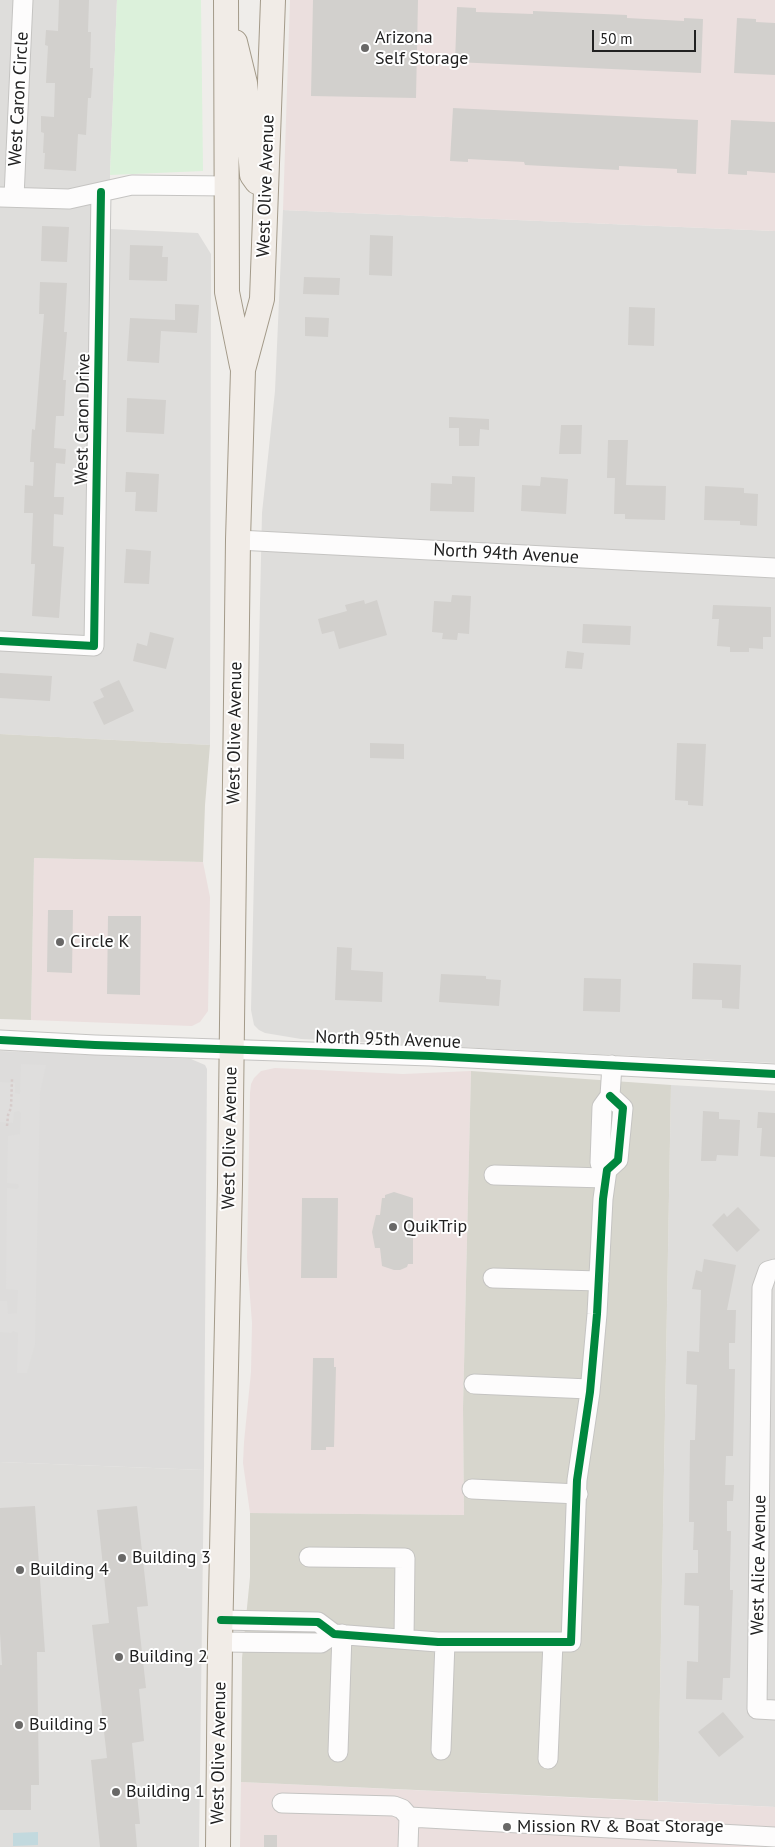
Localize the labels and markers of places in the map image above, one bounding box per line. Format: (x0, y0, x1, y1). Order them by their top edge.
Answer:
place label: Arizona Self Storage (375, 27, 468, 70)
marker: Arizona Self Storage (359, 42, 371, 54)
place label: Circle K (70, 931, 130, 953)
marker: Circle K (54, 936, 66, 948)
place label: QuikTrip (403, 1216, 467, 1238)
marker: QuikTrip (387, 1221, 399, 1233)
place label: Building 3 (132, 1547, 211, 1569)
marker: Building 3 (116, 1552, 128, 1564)
place label: Building 4 (30, 1559, 109, 1581)
marker: Building 4 (14, 1564, 26, 1576)
place label: Building 2 (129, 1646, 208, 1668)
marker: Building 2 (113, 1651, 125, 1663)
place label: Building 5 (29, 1714, 108, 1736)
marker: Building 5 (13, 1719, 25, 1731)
place label: Building 1 (126, 1781, 205, 1803)
marker: Building 1 (110, 1786, 122, 1798)
place label: Mission RV & Boat Storage (517, 1816, 724, 1838)
marker: Mission RV & Boat Storage (501, 1821, 513, 1833)

